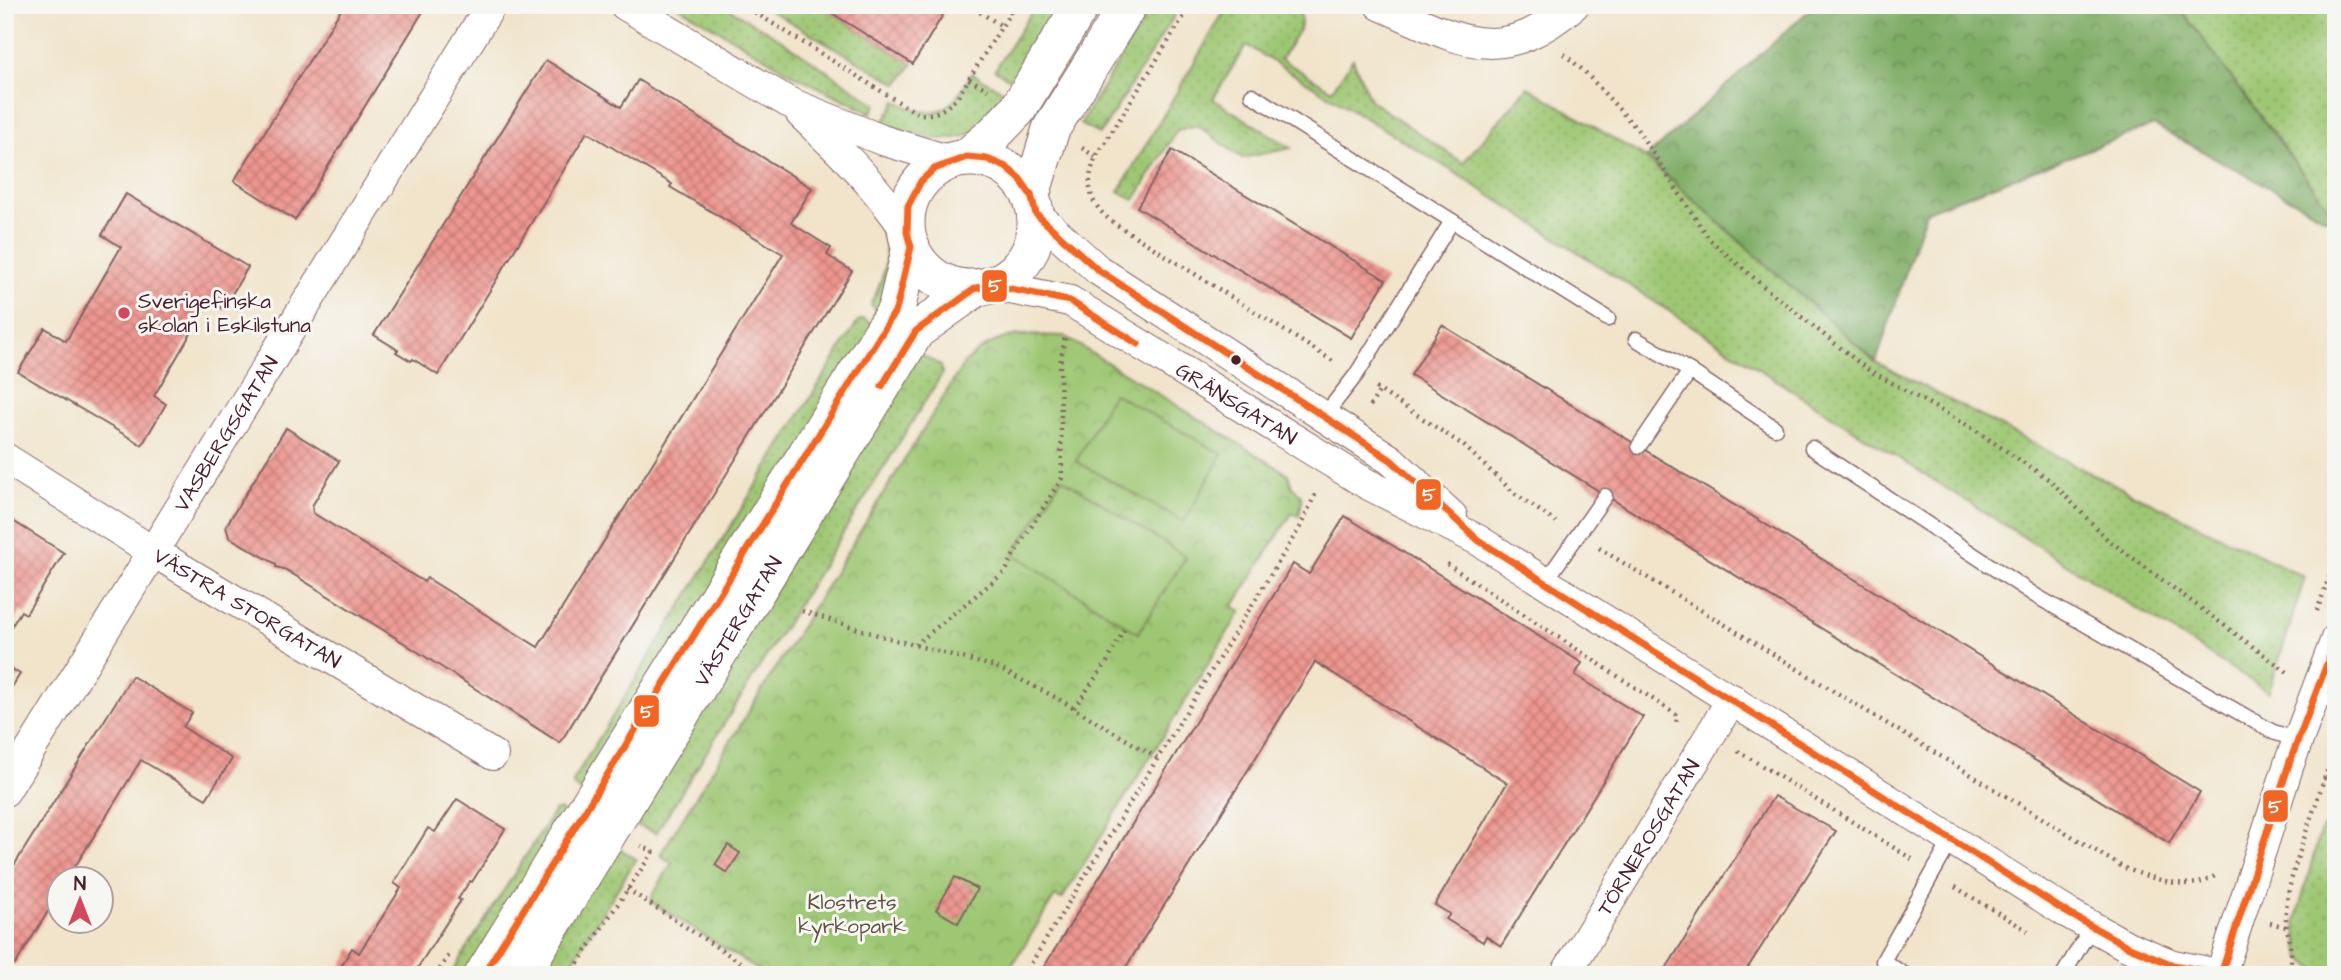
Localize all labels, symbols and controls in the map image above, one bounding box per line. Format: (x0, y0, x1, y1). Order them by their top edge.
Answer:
line badge: 5 (981, 269, 1008, 303)
text: 5 (988, 273, 1002, 300)
place label: Sverigefinska skolan i Eskilstuna (138, 287, 311, 340)
marker: Sverigefinska skolan i Eskilstuna (116, 305, 132, 321)
street label: VASBERGSGATAN (167, 351, 286, 517)
unlabelled marker (1229, 353, 1243, 367)
street label: GRÄNSGATAN (1170, 356, 1302, 452)
line badge: 5 (1415, 478, 1442, 511)
text: 5 (1422, 482, 1436, 509)
street label: VÄSTRA STORGATAN (148, 541, 346, 676)
street label: VÄSTERGATAN (687, 551, 790, 692)
line badge: 5 (633, 694, 660, 728)
text: 5 (640, 699, 654, 726)
street label: TÖRNEROSGATAN (1590, 754, 1707, 921)
line badge: 5 (2262, 789, 2289, 823)
text: 5 (2268, 794, 2282, 821)
north arrow (46, 864, 116, 934)
text: N (74, 871, 86, 898)
park label: Klostrets kyrkopark (798, 888, 906, 943)

